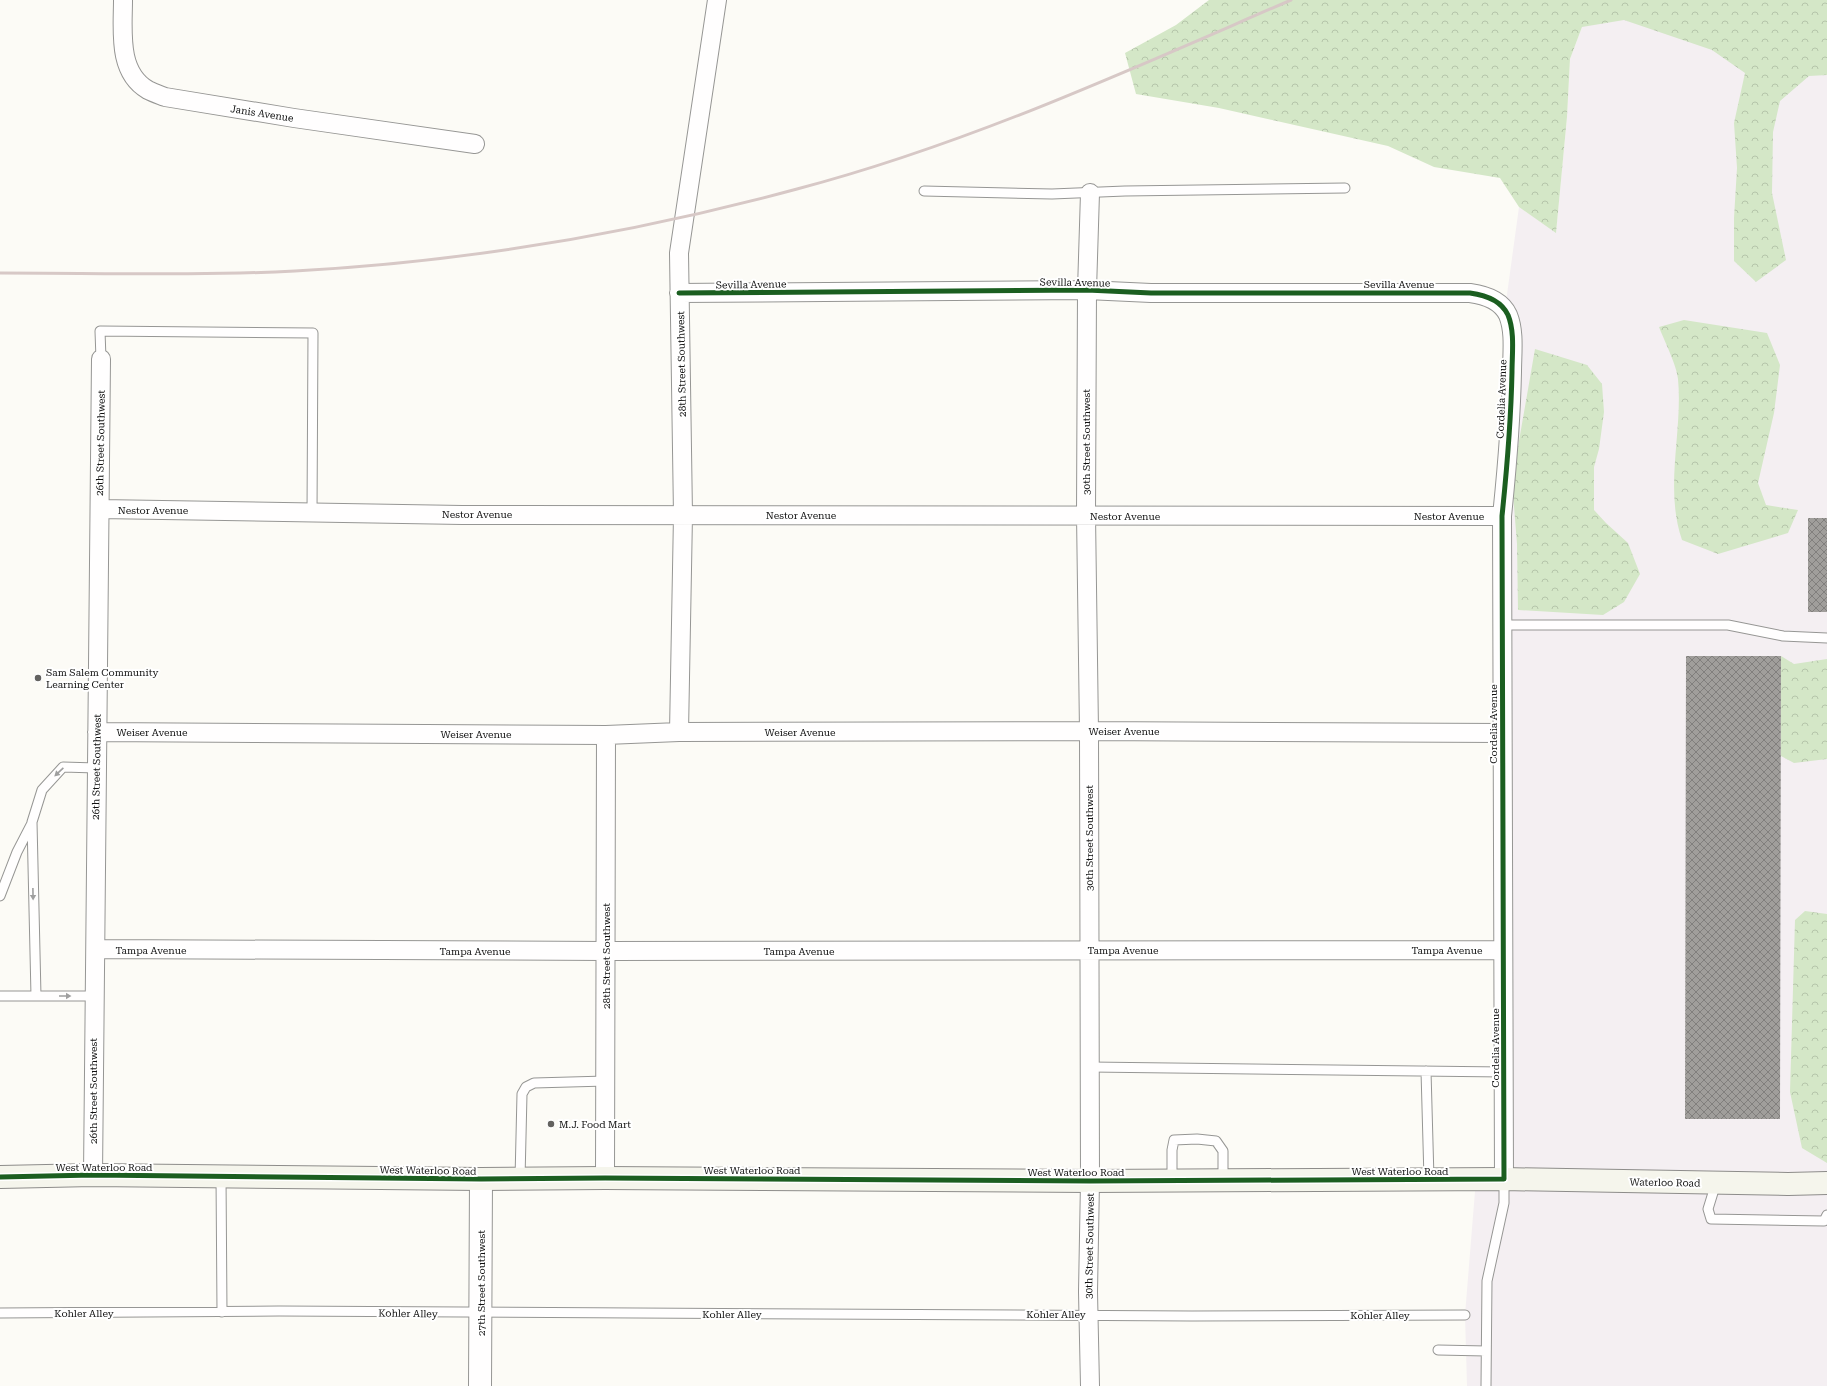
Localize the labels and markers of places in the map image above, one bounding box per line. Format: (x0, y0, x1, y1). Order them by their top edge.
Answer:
place label: Sam Salem Community Learning Center (46, 667, 158, 690)
marker: Sam Salem Community Learning Center (33, 673, 43, 683)
marker: M.J. Food Mart (546, 1119, 556, 1129)
place label: M.J. Food Mart (559, 1119, 631, 1130)

